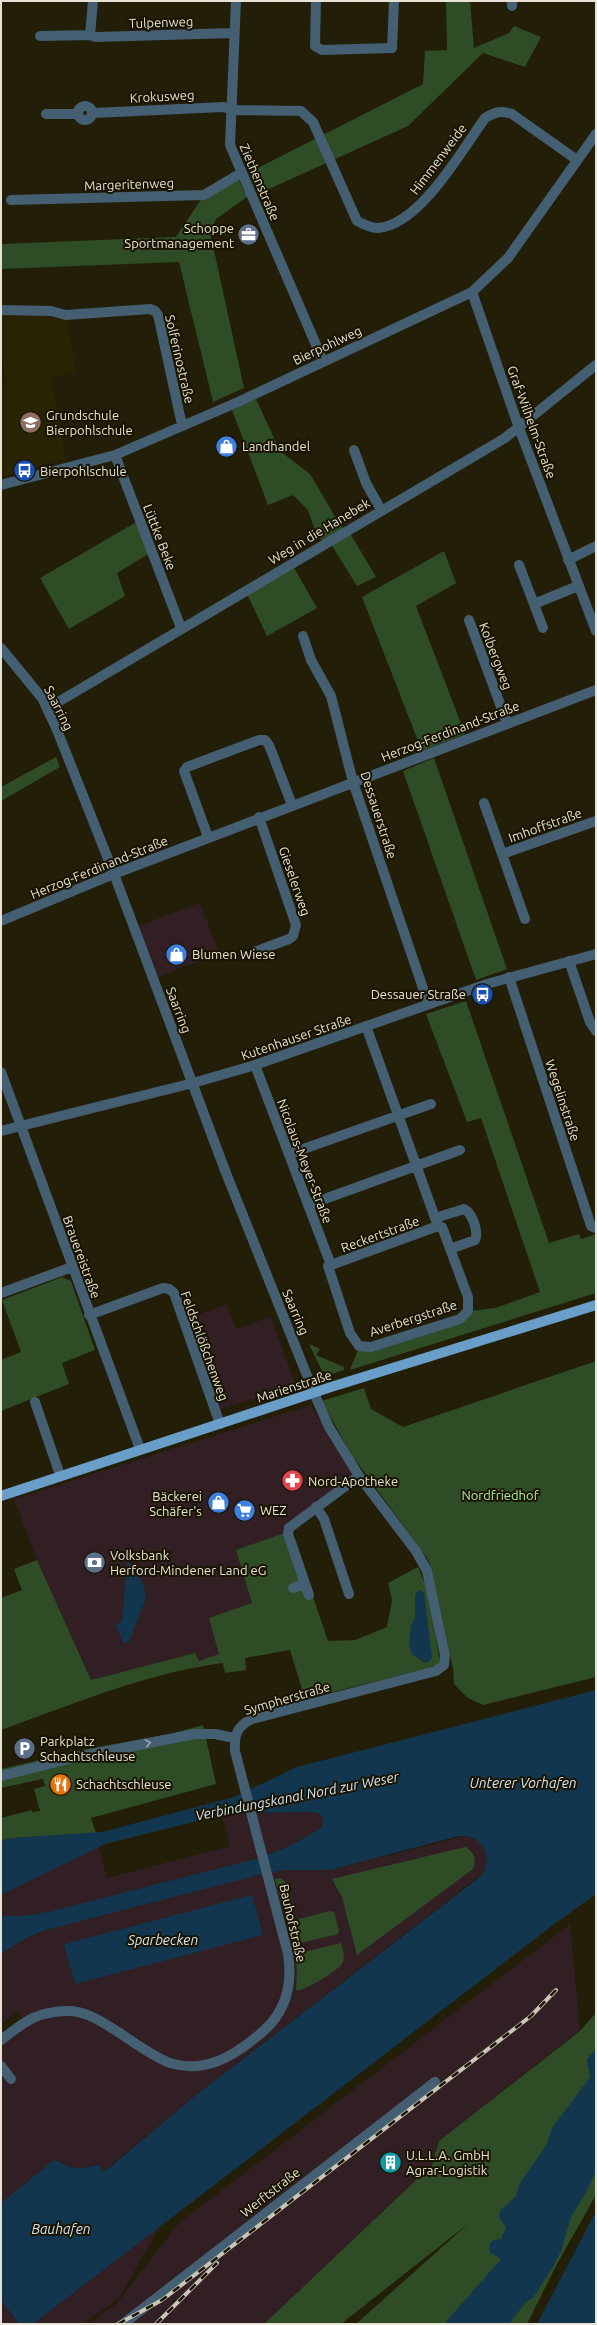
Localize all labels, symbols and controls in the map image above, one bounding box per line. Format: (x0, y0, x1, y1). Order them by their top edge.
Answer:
street label: Tulpenweg (128, 14, 194, 30)
street label: Krokusweg (129, 87, 195, 105)
street label: Himmenweide (407, 121, 469, 197)
street label: Ziethenstraße (237, 141, 283, 223)
street label: Margeritenweg (84, 175, 174, 193)
place label: Schoppe Sportmanagement (124, 221, 234, 250)
office icon: Schoppe Sportmanagement (236, 222, 262, 248)
street label: Solferinostraße (163, 313, 197, 405)
street label: Bierpohlweg (290, 323, 364, 367)
street label: Graf-Wilhelm-Straße (505, 364, 559, 480)
place label: Grundschule Bierpohlschule (46, 408, 133, 437)
school or university icon: Grundschule Bierpohlschule (17, 409, 43, 435)
shop icon: Landhandel (214, 433, 240, 459)
place label: Landhandel (242, 439, 311, 453)
bus stop icon: Bierpohlschule (11, 458, 37, 484)
place label: Bierpohlschule (40, 464, 127, 478)
street label: Weg in die Hanebek (266, 495, 373, 567)
street label: Lüttke Beke (141, 502, 179, 572)
street label: Kolbergweg (477, 621, 515, 691)
street label: Saarring (42, 683, 76, 733)
street label: Herzog-Ferdinand-Straße (379, 698, 521, 764)
street label: Dessauerstraße (358, 769, 400, 861)
street label: Imhoffstraße (507, 805, 583, 845)
street label: Herzog-Ferdinand-Straße (28, 833, 170, 901)
street label: Gieselerweg (277, 845, 313, 917)
shop icon: Blumen Wiese (163, 941, 189, 967)
place label: Blumen Wiese (192, 947, 275, 961)
bus stop icon: Dessauer Straße (469, 981, 495, 1007)
street label: Saarring (164, 985, 194, 1035)
place label: Dessauer Straße (371, 987, 466, 1001)
street label: Kutenhauser Straße (239, 1012, 353, 1062)
street label: Wegelinstraße (543, 1057, 583, 1143)
street label: Nicolaus-Meyer-Straße (275, 1097, 335, 1225)
street label: Reckertstraße (339, 1213, 421, 1255)
street label: Brauereistraße (61, 1214, 103, 1300)
street label: Saarring (280, 1287, 312, 1337)
street label: Feldschlößchenweg (179, 1289, 231, 1403)
street label: Averbergstraße (367, 1297, 459, 1339)
street label: Marienstraße (255, 1367, 333, 1405)
pharmacy icon: Nord-Apotheke (279, 1468, 305, 1494)
place label: Nord-Apotheke (308, 1474, 398, 1488)
park label: Nordfriedhof (461, 1488, 539, 1502)
place label: Bäckerei Schäfer's (149, 1489, 202, 1518)
shop icon: Bäckerei Schäfer's (205, 1490, 231, 1516)
supermarket icon: WEZ (232, 1497, 258, 1523)
place label: WEZ (260, 1503, 287, 1517)
place label: Volksbank Herford-Mindener Land eG (110, 1548, 266, 1577)
bank icon: Volksbank Herford-Mindener Land eG (82, 1549, 108, 1575)
street label: Sympherstraße (242, 1679, 332, 1717)
place label: Parkplatz Schachtschleuse (40, 1734, 135, 1763)
parking icon: Parkplatz Schachtschleuse (12, 1735, 38, 1761)
one-way arrow (145, 1739, 151, 1748)
water label: Verbindungskanal Nord zur Weser (194, 1768, 401, 1824)
restaurant icon: Schachtschleuse (48, 1771, 74, 1797)
water label: Unterer Vorhafen (469, 1775, 577, 1791)
place label: Schachtschleuse (76, 1777, 171, 1791)
street label: Bauhofstraße (277, 1883, 309, 1963)
water label: Sparbecken (127, 1932, 198, 1948)
place label: U.L.L.A. GmbH Agrar-Logistik (406, 2148, 490, 2177)
building icon: U.L.L.A. GmbH Agrar-Logistik (377, 2149, 403, 2175)
street label: Werftstraße (238, 2165, 302, 2219)
water label: Bauhafen (31, 2221, 91, 2237)

